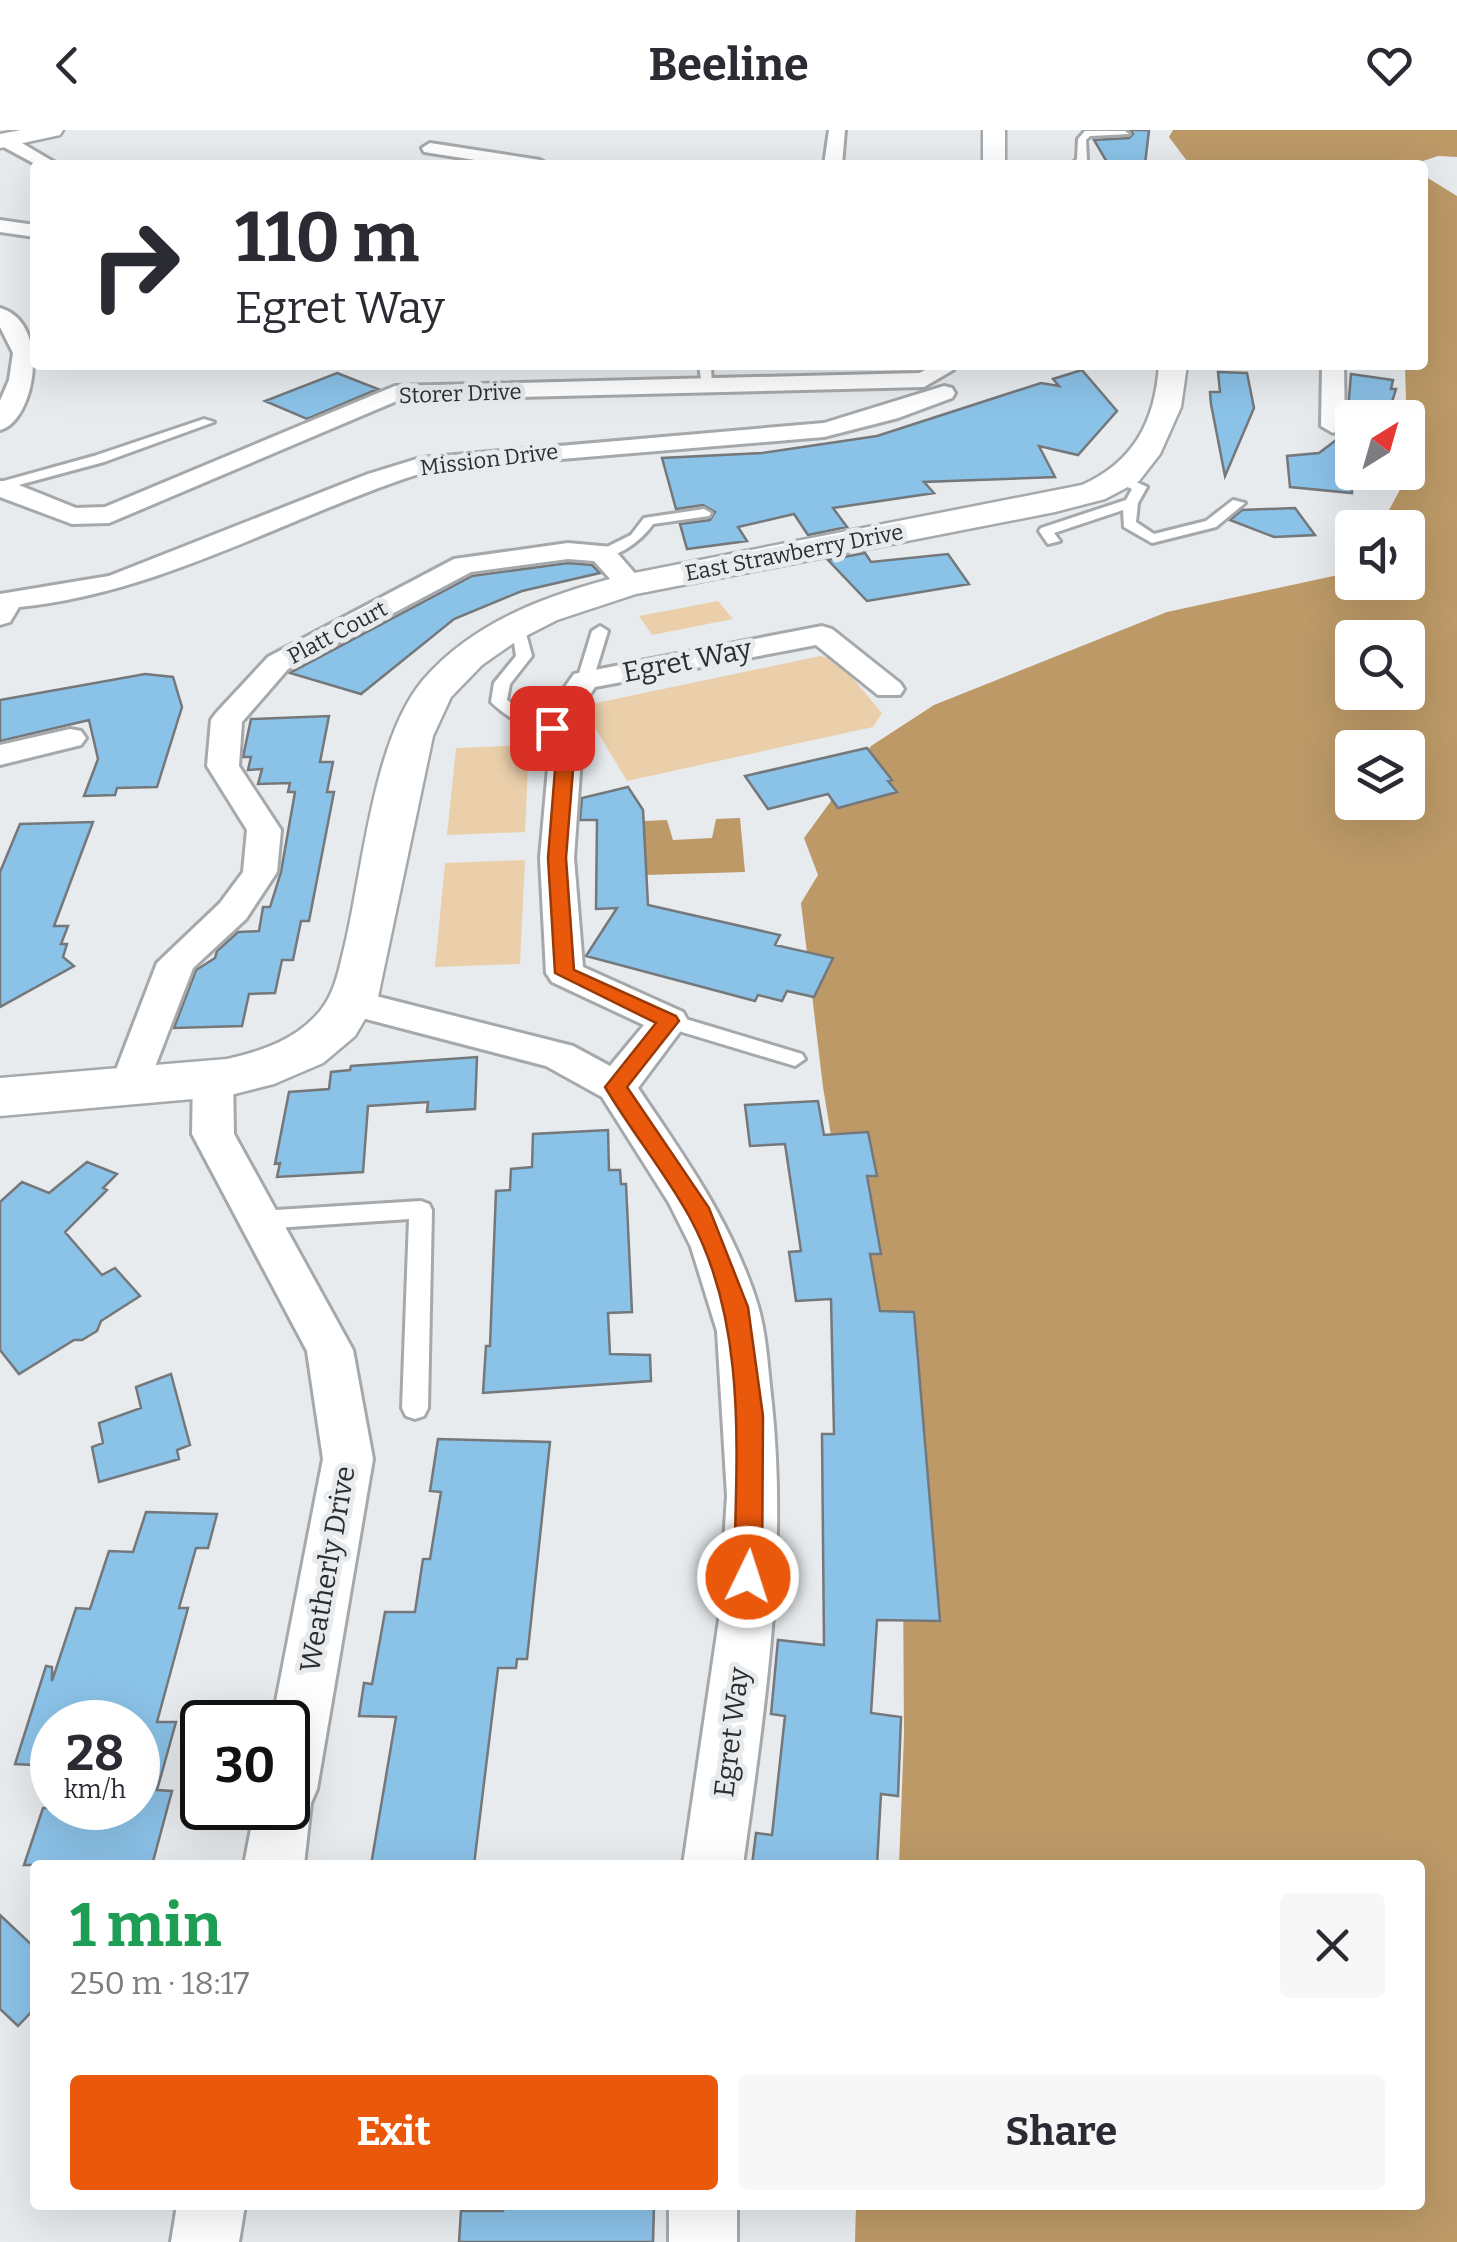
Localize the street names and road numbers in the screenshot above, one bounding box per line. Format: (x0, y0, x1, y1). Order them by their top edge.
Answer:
street label: Storer Drive (398, 378, 522, 409)
street label: Mission Drive (418, 438, 560, 481)
street label: East Strawberry Drive (683, 518, 905, 587)
street label: Platt Court (283, 595, 392, 670)
street label: Egret Way (620, 632, 754, 689)
street label: Weatherly Drive (293, 1463, 362, 1675)
street label: Egret Way (707, 1665, 756, 1799)

